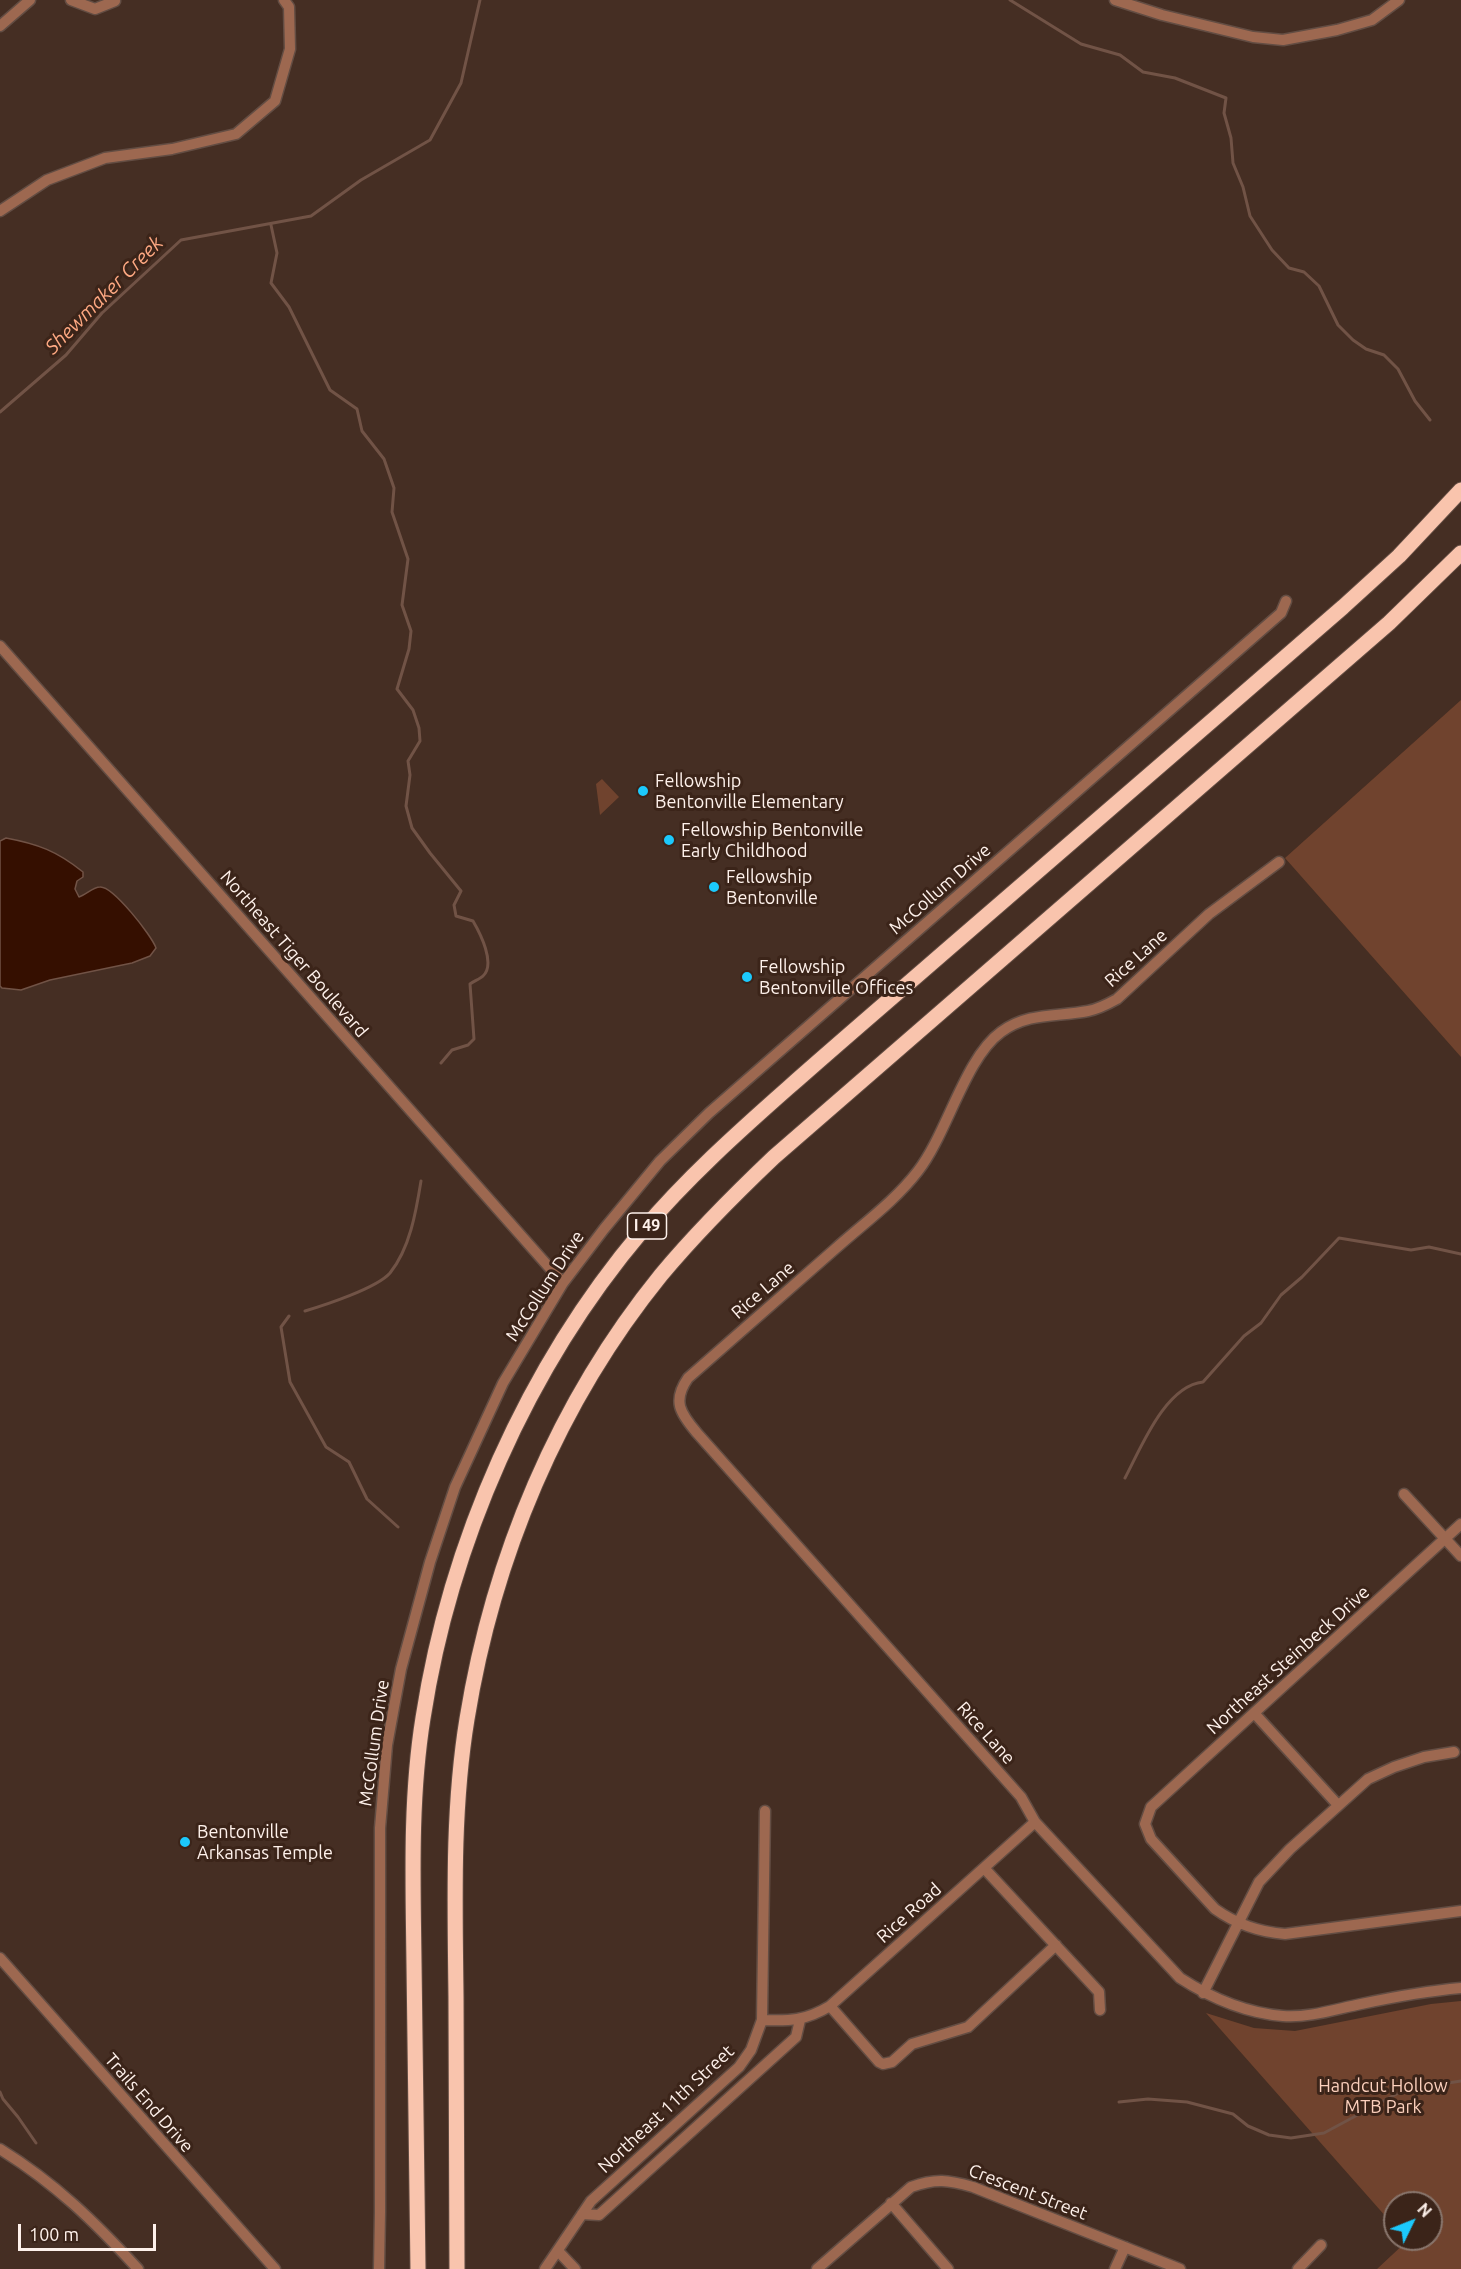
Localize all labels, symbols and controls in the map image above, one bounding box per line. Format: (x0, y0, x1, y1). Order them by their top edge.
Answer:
water label: Shewmaker Creek (40, 231, 168, 359)
place label: Fellowship Bentonville Elementary (655, 770, 844, 812)
marker: Fellowship Bentonville Elementary (636, 784, 650, 798)
place label: Fellowship Bentonville Early Childhood (681, 819, 863, 862)
marker: Fellowship Bentonville Early Childhood (662, 833, 676, 847)
street label: McCollum Drive (885, 839, 995, 939)
street label: Northeast Tiger Boulevard (216, 866, 372, 1042)
place label: Fellowship Bentonville (726, 866, 818, 908)
marker: Fellowship Bentonville (707, 880, 721, 894)
street label: Rice Lane (1100, 924, 1172, 992)
place label: Fellowship Bentonville Offices (759, 956, 913, 998)
marker: Fellowship Bentonville Offices (740, 970, 754, 984)
road number: I 49 (628, 1213, 666, 1239)
street label: McCollum Drive (501, 1227, 589, 1345)
street label: Rice Lane (727, 1257, 799, 1323)
street label: Northeast Steinbeck Drive (1202, 1581, 1374, 1739)
street label: McCollum Drive (354, 1678, 394, 1808)
street label: Rice Lane (952, 1697, 1020, 1769)
place label: Bentonville Arkansas Temple (197, 1821, 333, 1864)
marker: Bentonville Arkansas Temple (178, 1835, 192, 1849)
street label: Rice Road (872, 1878, 946, 1948)
street label: Northeast 11th Street (594, 2040, 738, 2178)
street label: Trails End Drive (100, 2049, 198, 2157)
park label: Handcut Hollow MTB Park (1318, 2075, 1448, 2118)
street label: Crescent Street (966, 2159, 1090, 2225)
north arrow (1383, 2191, 1443, 2251)
text: N (1414, 2200, 1435, 2221)
scale bar (21, 2212, 159, 2250)
text: 100 m (29, 2224, 79, 2244)

